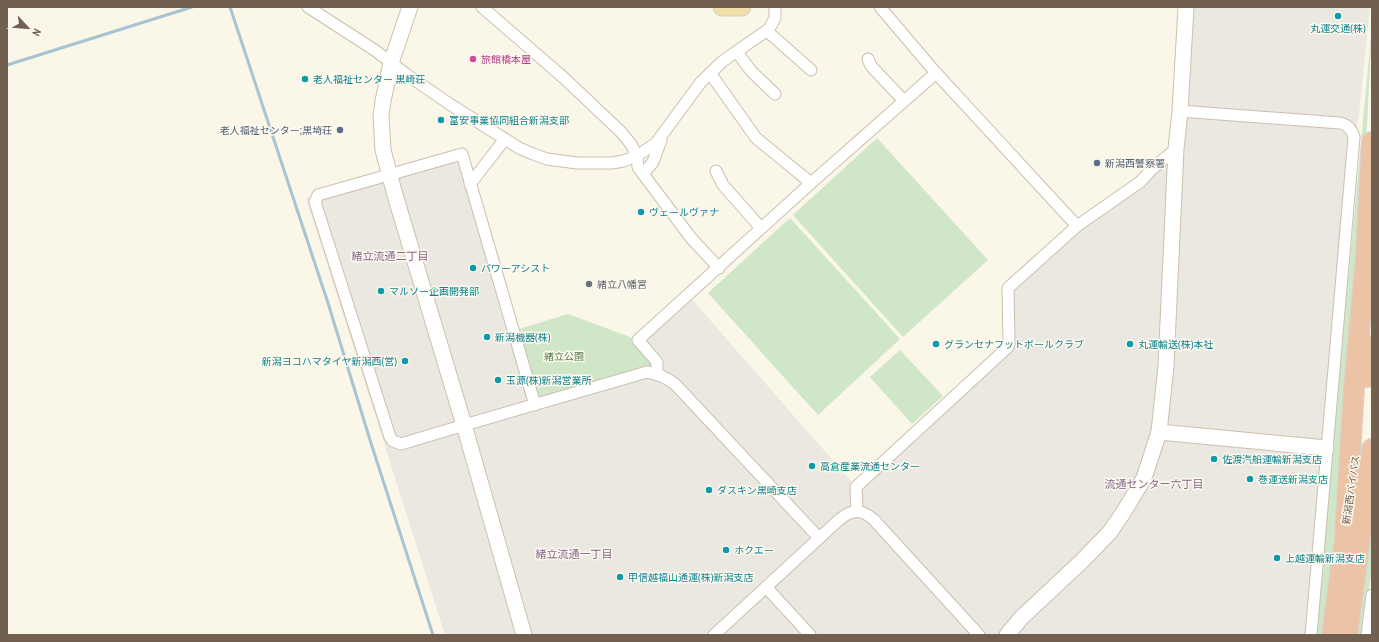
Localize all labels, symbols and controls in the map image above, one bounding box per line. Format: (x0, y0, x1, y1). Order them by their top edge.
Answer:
north arrow (8, 8, 48, 48)
marker: 丸運交通(株) (1333, 11, 1343, 21)
place label: 丸運交通(株) (1310, 22, 1366, 35)
text: N (29, 26, 45, 38)
place label: 旅館橋本屋 (481, 53, 531, 66)
marker: 旅館橋本屋 (468, 54, 478, 64)
place label: 老人福祉センター 黒崎荘 (313, 73, 425, 86)
marker: 老人福祉センター 黒崎荘 (300, 74, 310, 84)
place label: 富安事業協同組合新潟支部 (449, 114, 569, 127)
marker: 富安事業協同組合新潟支部 (436, 115, 446, 125)
place label: 老人福祉センター;黒埼荘 (220, 124, 332, 137)
marker: 老人福祉センター;黒埼荘 (335, 125, 345, 135)
place label: 新潟西警察署 (1105, 157, 1165, 170)
marker: 新潟西警察署 (1092, 158, 1102, 168)
place label: ヴェールヴァナ (649, 206, 719, 219)
marker: ヴェールヴァナ (636, 207, 646, 217)
district label: 緒立流通二丁目 (352, 249, 429, 263)
place label: パワーアシスト (481, 262, 550, 275)
marker: パワーアシスト (468, 263, 478, 273)
place label: 緒立八幡宮 (597, 278, 647, 291)
marker: 緒立八幡宮 (584, 279, 594, 289)
place label: マルソー企画開発部 (389, 285, 479, 298)
marker: マルソー企画開発部 (376, 286, 386, 296)
place label: 新潟機器(株) (495, 331, 551, 344)
marker: 新潟機器(株) (482, 332, 492, 342)
place label: グランセナフットボールクラブ (944, 338, 1084, 351)
place label: 丸運輸送(株)本社 (1138, 338, 1213, 351)
marker: グランセナフットボールクラブ (931, 339, 941, 349)
marker: 丸運輸送(株)本社 (1125, 339, 1135, 349)
park label: 緒立公園 (544, 350, 584, 363)
place label: 新潟ヨコハマタイヤ新潟西(営) (262, 355, 397, 368)
marker: 新潟ヨコハマタイヤ新潟西(営) (400, 356, 410, 366)
place label: 玉源(株)新潟営業所 (506, 374, 591, 387)
marker: 玉源(株)新潟営業所 (493, 375, 503, 385)
place label: 佐渡汽船運輸新潟支店 (1222, 453, 1322, 466)
marker: 佐渡汽船運輸新潟支店 (1209, 454, 1219, 464)
street label: 新潟西バイパス (1340, 455, 1362, 525)
place label: 高倉産業流通センター (820, 460, 920, 473)
marker: 高倉産業流通センター (807, 461, 817, 471)
place label: 巻運送新潟支店 (1258, 473, 1328, 486)
marker: 巻運送新潟支店 (1245, 474, 1255, 484)
district label: 流通センター六丁目 (1105, 477, 1204, 491)
place label: ダスキン黒崎支店 (717, 484, 797, 497)
marker: ダスキン黒崎支店 (704, 485, 714, 495)
place label: ホクエー (734, 544, 774, 557)
marker: ホクエー (721, 545, 731, 555)
district label: 緒立流通一丁目 (536, 547, 613, 561)
place label: 上越運輸新潟支店 (1285, 552, 1365, 565)
marker: 上越運輸新潟支店 (1272, 553, 1282, 563)
place label: 甲信越福山通運(株)新潟支店 (628, 571, 753, 584)
marker: 甲信越福山通運(株)新潟支店 (615, 572, 625, 582)

